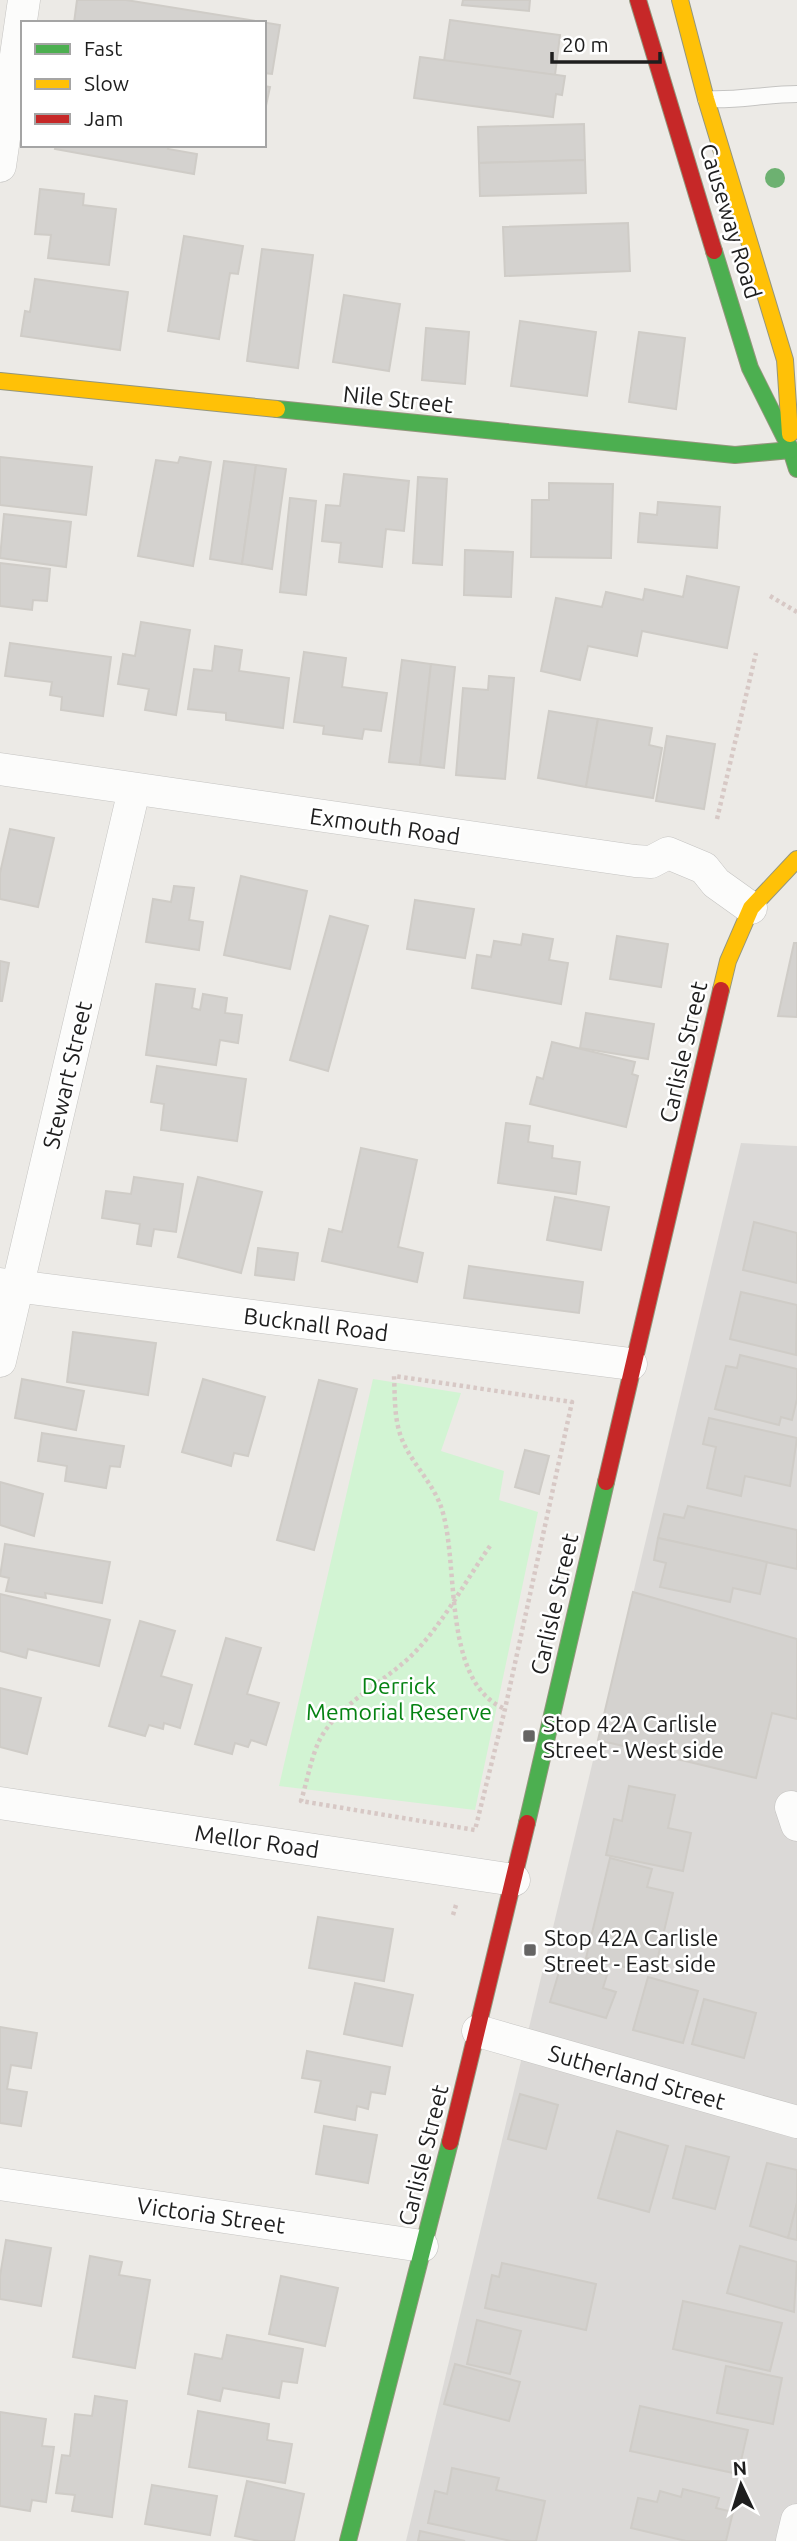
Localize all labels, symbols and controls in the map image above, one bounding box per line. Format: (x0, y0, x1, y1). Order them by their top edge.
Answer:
legend (21, 21, 266, 147)
scale bar (552, 21, 660, 65)
text: 20 m (562, 32, 609, 56)
text: Fast (84, 36, 122, 60)
text: Slow (84, 71, 129, 95)
text: Jam (84, 106, 123, 130)
street label: Causeway Road (696, 140, 766, 302)
street label: Nile Street (342, 381, 454, 417)
street label: Exmouth Road (308, 803, 462, 849)
street label: Carlisle Street (655, 979, 711, 1125)
street label: Stewart Street (38, 999, 96, 1151)
street label: Bucknall Road (242, 1303, 390, 1345)
street label: Carlisle Street (526, 1531, 582, 1677)
park label: Derrick Memorial Reserve (306, 1673, 492, 1724)
place label: Stop 42A Carlisle Street - West side (543, 1711, 724, 1762)
marker: Stop 42A Carlisle Street - West side (521, 1728, 537, 1744)
street label: Mellor Road (193, 1820, 321, 1862)
place label: Stop 42A Carlisle Street - East side (544, 1925, 718, 1976)
marker: Stop 42A Carlisle Street - East side (522, 1942, 538, 1958)
street label: Sutherland Street (546, 2040, 728, 2114)
street label: Carlisle Street (393, 2082, 453, 2228)
street label: Victoria Street (135, 2192, 287, 2238)
north arrow (706, 2450, 776, 2520)
text: N (732, 2457, 748, 2480)

